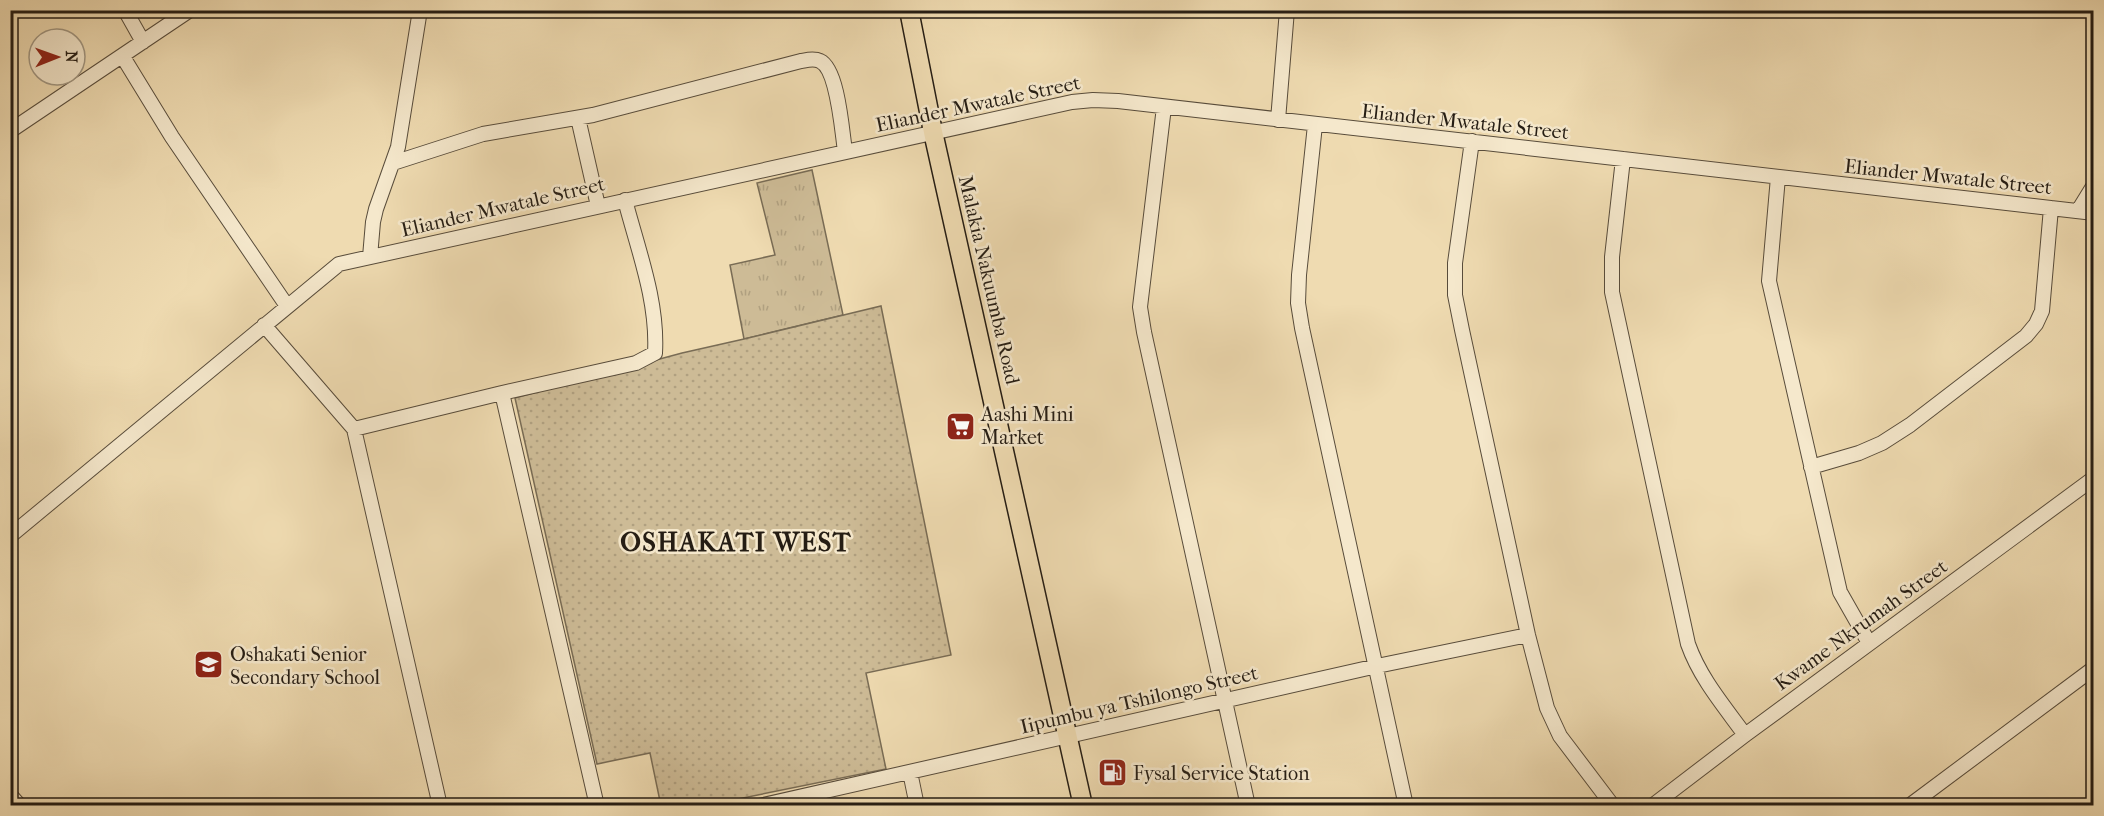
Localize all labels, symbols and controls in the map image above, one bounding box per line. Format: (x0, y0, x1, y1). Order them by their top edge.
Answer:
north arrow (27, 27, 87, 87)
text: N (62, 51, 81, 64)
street label: Eliander Mwatale Street (874, 71, 1082, 137)
street label: Eliander Mwatale Street (1360, 100, 1570, 144)
street label: Eliander Mwatale Street (1843, 155, 2053, 199)
street label: Eliander Mwatale Street (399, 172, 607, 242)
street label: Malakia Nakuumba Road (954, 173, 1025, 388)
place label: Aashi Mini Market (980, 403, 1074, 449)
supermarket icon: Aashi Mini Market (944, 410, 976, 442)
district label: OSHAKATI WEST (620, 527, 852, 558)
street label: Kwame Nkrumah Street (1770, 555, 1952, 695)
place label: Oshakati Senior Secondary School (230, 643, 380, 689)
school or university icon: Oshakati Senior Secondary School (193, 649, 225, 681)
street label: Iipumbu ya Tshilongo Street (1018, 661, 1260, 739)
fuel station icon: Fysal Service Station (1096, 757, 1128, 789)
place label: Fysal Service Station (1133, 762, 1310, 785)

